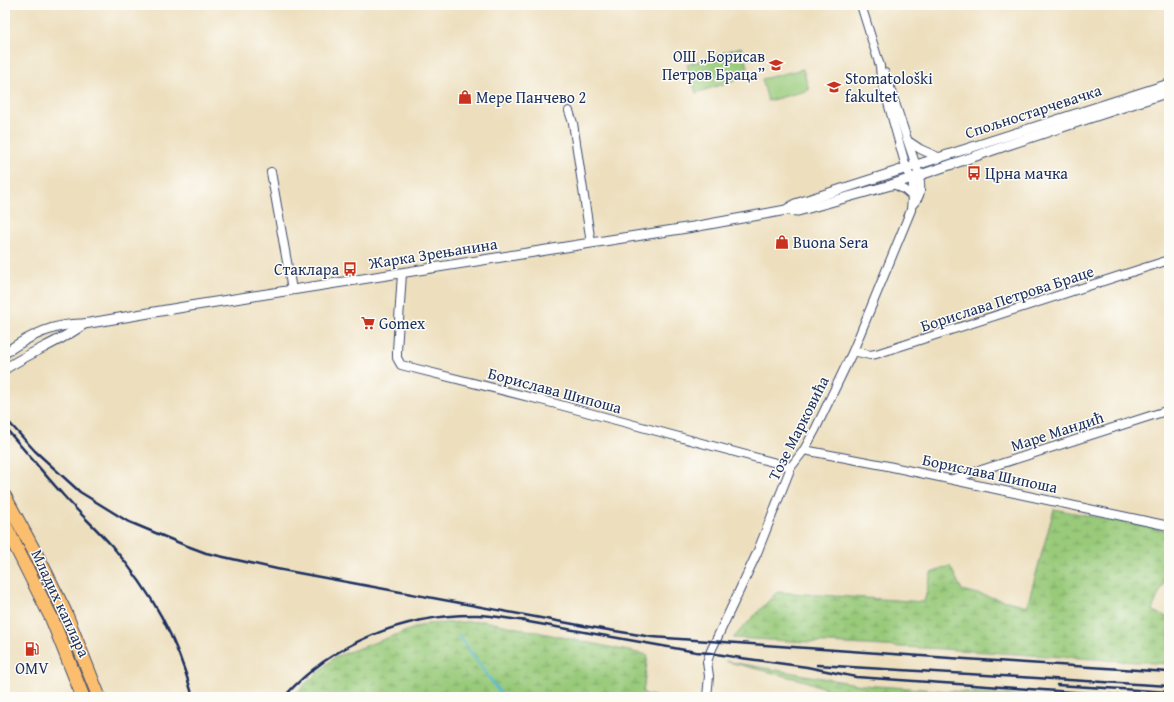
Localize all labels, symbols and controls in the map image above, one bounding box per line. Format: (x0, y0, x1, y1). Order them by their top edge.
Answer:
place label: ОШ „Борисав Петров Браца” (662, 44, 765, 86)
school or university icon: ОШ „Борисав Петров Браца” (768, 57, 784, 73)
place label: Stomatološki fakultet (845, 66, 933, 108)
street label: Спољностарчевачка (962, 77, 1105, 144)
school or university icon: Stomatološki fakultet (826, 79, 842, 95)
place label: Мере Панчево 2 (476, 85, 586, 109)
shop icon: Мере Панчево 2 (457, 89, 473, 105)
place label: Црна мачка (985, 161, 1068, 185)
bus stop icon: Црна мачка (966, 165, 982, 181)
place label: Buona Sera (793, 230, 869, 254)
street label: Жарка Зрењанина (366, 231, 499, 275)
shop icon: Buona Sera (774, 234, 790, 250)
place label: Стаклара (274, 257, 339, 281)
street label: Борислава Петрова Браце (917, 259, 1097, 337)
bus stop icon: Стаклара (342, 261, 358, 277)
place label: Gomex (379, 311, 426, 335)
supermarket icon: Gomex (360, 315, 376, 331)
street label: Борислава Шипоша (485, 361, 625, 420)
street label: Тозе Марковића (761, 371, 835, 484)
street label: Маре Мандић (1007, 405, 1107, 457)
street label: Борислава Шипоша (920, 447, 1060, 499)
street label: Младих каплара (25, 545, 97, 661)
fuel station icon: OMV (24, 641, 40, 657)
place label: OMV (15, 656, 49, 680)

